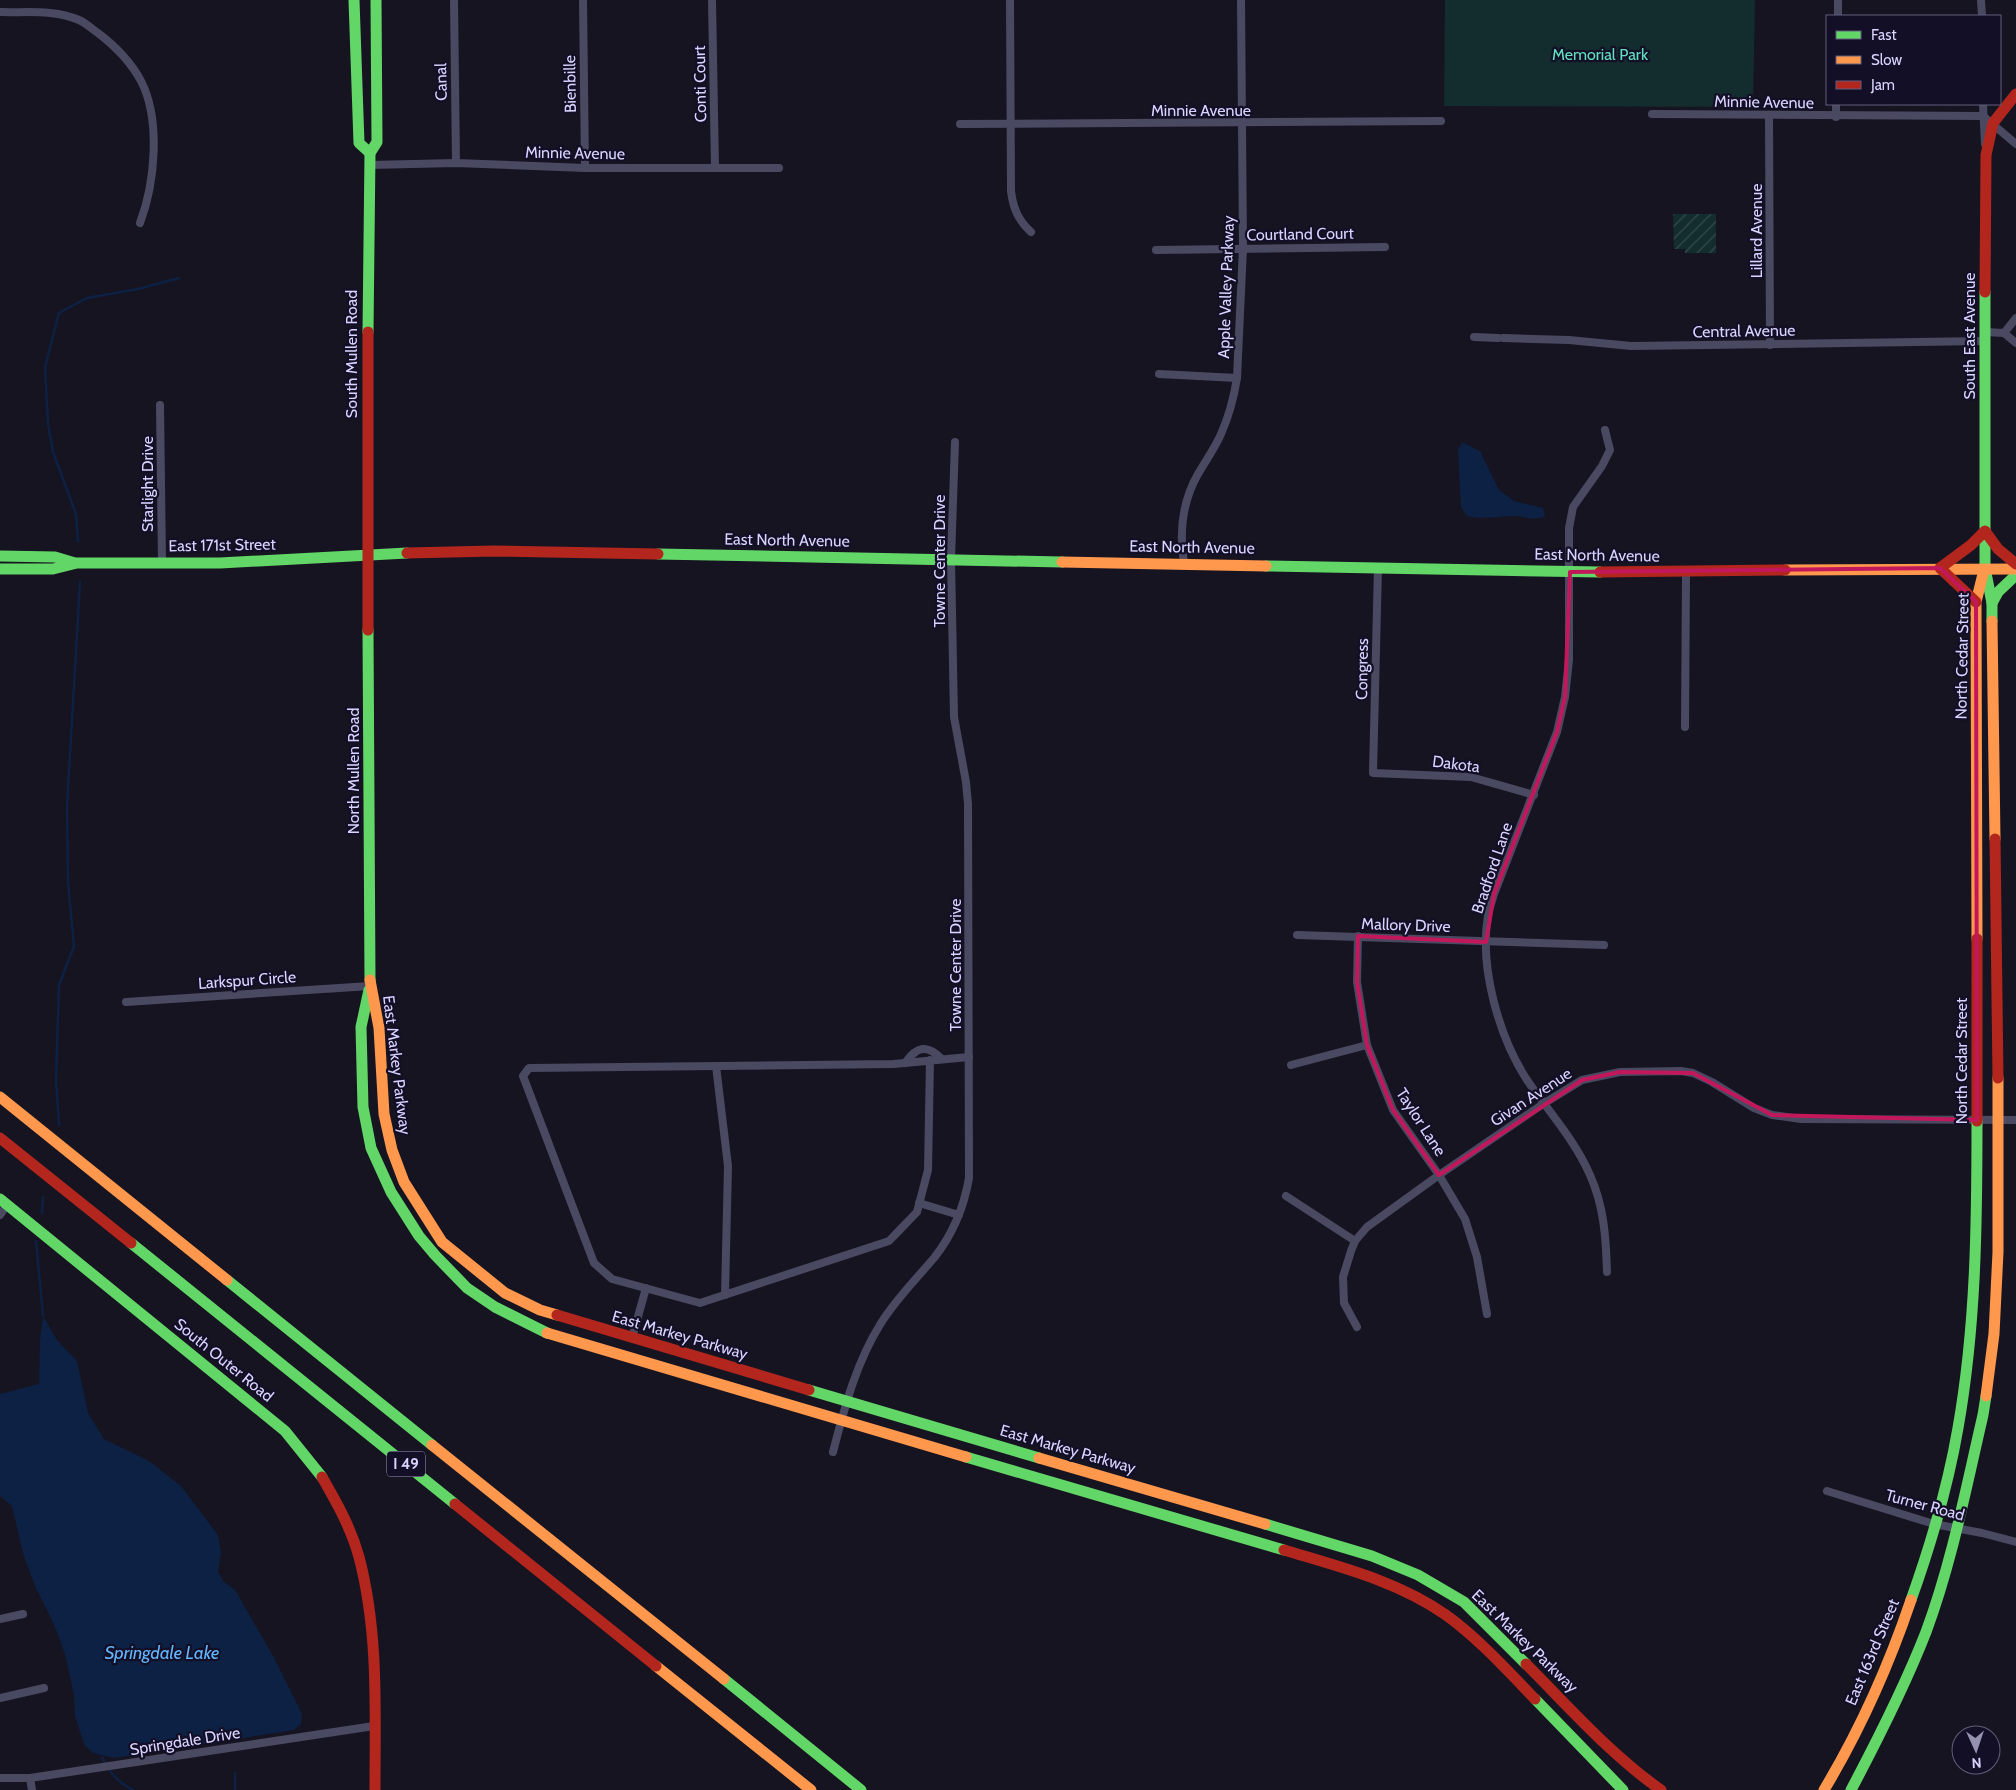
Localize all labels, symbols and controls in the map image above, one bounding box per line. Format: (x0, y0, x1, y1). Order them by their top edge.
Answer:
legend (1826, 15, 2001, 105)
text: Fast (1871, 26, 1896, 44)
street label: Conti Court (690, 45, 710, 123)
park label: Memorial Park (1552, 45, 1649, 64)
text: Slow (1871, 51, 1902, 69)
street label: Bienbille (560, 55, 580, 113)
street label: Canal (431, 63, 451, 101)
text: Jam (1870, 76, 1895, 94)
street label: Minnie Avenue (1714, 92, 1814, 112)
street label: Minnie Avenue (1151, 101, 1251, 120)
street label: Minnie Avenue (525, 143, 625, 163)
street label: Lillard Avenue (1747, 184, 1766, 278)
street label: Apple Valley Parkway (1214, 215, 1238, 359)
street label: Courtland Court (1246, 224, 1354, 244)
street label: South East Avenue (1960, 272, 1979, 400)
street label: South Mullen Road (342, 290, 361, 418)
street label: Central Avenue (1692, 321, 1796, 341)
street label: Starlight Drive (138, 436, 157, 532)
street label: Towne Center Drive (930, 494, 949, 628)
street label: East North Avenue (724, 529, 850, 551)
street label: East 171st Street (168, 535, 276, 555)
street label: East North Avenue (1129, 536, 1255, 558)
street label: East North Avenue (1534, 544, 1660, 566)
street label: North Cedar Street (1951, 592, 1973, 720)
street label: Congress (1352, 638, 1372, 700)
street label: North Mullen Road (344, 708, 363, 834)
street label: Dakota (1431, 752, 1481, 776)
street label: Bradford Lane (1468, 820, 1516, 916)
street label: Towne Center Drive (946, 898, 965, 1032)
street label: Mallory Drive (1361, 914, 1451, 936)
street label: Larkspur Circle (197, 967, 297, 993)
street label: East Markey Parkway (379, 994, 415, 1136)
street label: North Cedar Street (1952, 997, 1971, 1124)
street label: Givan Avenue (1487, 1064, 1575, 1130)
street label: Taylor Lane (1392, 1085, 1450, 1159)
street label: East Markey Parkway (610, 1307, 750, 1363)
street label: South Outer Road (171, 1314, 277, 1406)
street label: East Markey Parkway (998, 1421, 1138, 1477)
road number: I 49 (387, 1452, 425, 1476)
street label: Turner Road (1883, 1485, 1967, 1525)
street label: East Markey Parkway (1468, 1585, 1582, 1697)
street label: East 163rd Street (1841, 1595, 1903, 1708)
water label: Springdale Lake (105, 1642, 219, 1664)
street label: Springdale Drive (128, 1723, 242, 1759)
north arrow (1951, 1725, 2001, 1775)
text: N (1971, 1754, 1982, 1772)

